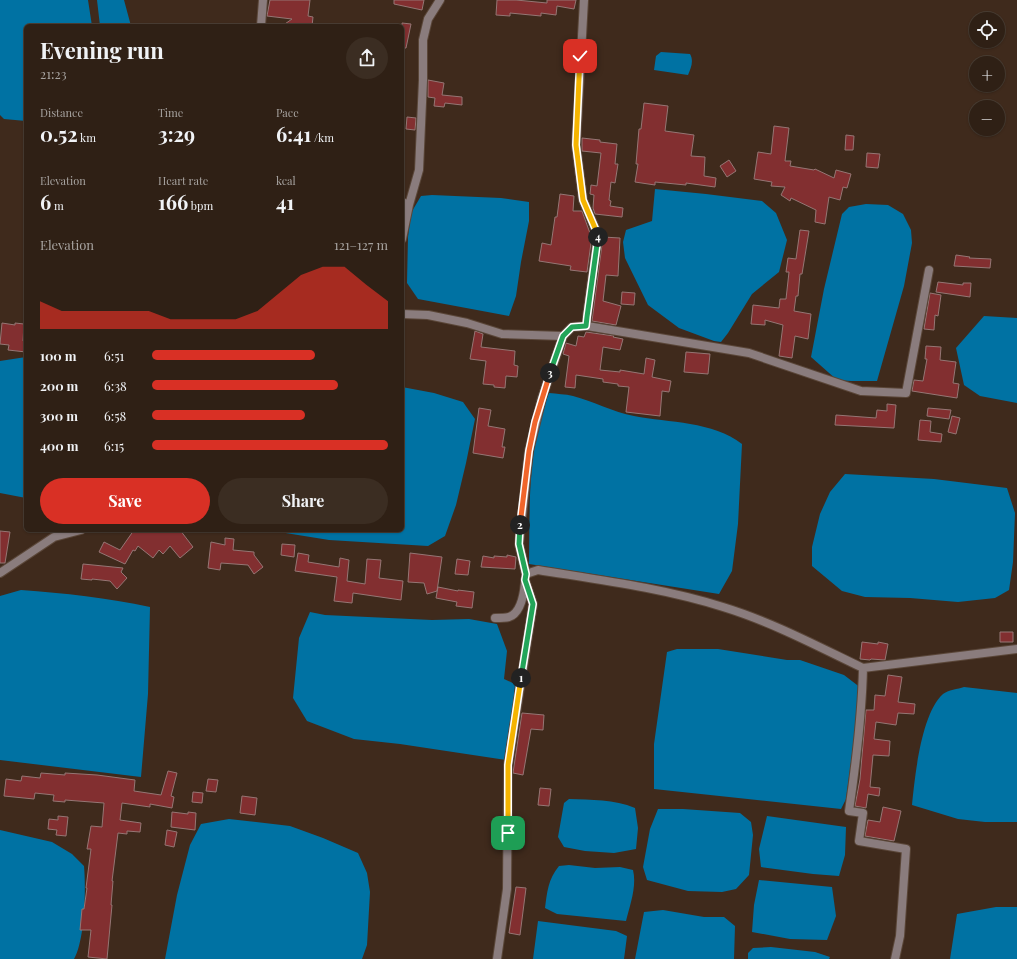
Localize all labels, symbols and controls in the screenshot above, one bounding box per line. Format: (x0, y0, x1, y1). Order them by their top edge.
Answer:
map controls (969, 12, 1005, 136)
button: locate (969, 12, 1005, 48)
text: Evening run (40, 35, 164, 65)
button: share (346, 37, 388, 79)
pin (563, 39, 597, 73)
icon: check (569, 45, 591, 67)
button: + (969, 56, 1005, 92)
text: 21:23 (40, 65, 67, 82)
button: − (969, 100, 1005, 136)
text: Distance (40, 105, 83, 120)
text: Time (158, 105, 183, 120)
text: Pace (276, 105, 299, 120)
text: 0.52 (40, 120, 78, 147)
text: 3:29 (158, 120, 195, 147)
text: 6:41 (276, 120, 311, 147)
text: km (78, 130, 96, 145)
text: /km (311, 130, 334, 145)
text: Elevation (40, 173, 86, 188)
text: Heart rate (158, 173, 208, 188)
text: kcal (276, 173, 296, 188)
text: 6 (40, 188, 51, 215)
text: 166 (158, 188, 188, 215)
text: 41 (276, 188, 294, 215)
text: m (51, 198, 64, 213)
text: bpm (188, 198, 213, 213)
pin: 4 (588, 227, 608, 247)
text: 4 (595, 229, 601, 244)
text: Elevation (40, 236, 94, 253)
text: 121–127 m (334, 236, 388, 253)
text: 100 m (40, 347, 77, 364)
text: 6:51 (104, 347, 124, 364)
pin: 3 (540, 363, 560, 383)
text: 3 (547, 365, 553, 380)
text: 200 m (40, 377, 78, 394)
text: 6:38 (104, 377, 127, 394)
text: 300 m (40, 407, 78, 424)
text: 6:58 (104, 407, 126, 424)
text: 400 m (40, 437, 78, 454)
text: 6:15 (104, 437, 124, 454)
button: Save (40, 478, 210, 524)
button: Share (218, 478, 388, 524)
pin: 2 (510, 515, 530, 535)
text: 2 (517, 517, 523, 532)
pin: 1 (511, 668, 531, 688)
text: 1 (519, 670, 523, 685)
pin (491, 816, 525, 850)
icon: arrive (497, 822, 519, 844)

